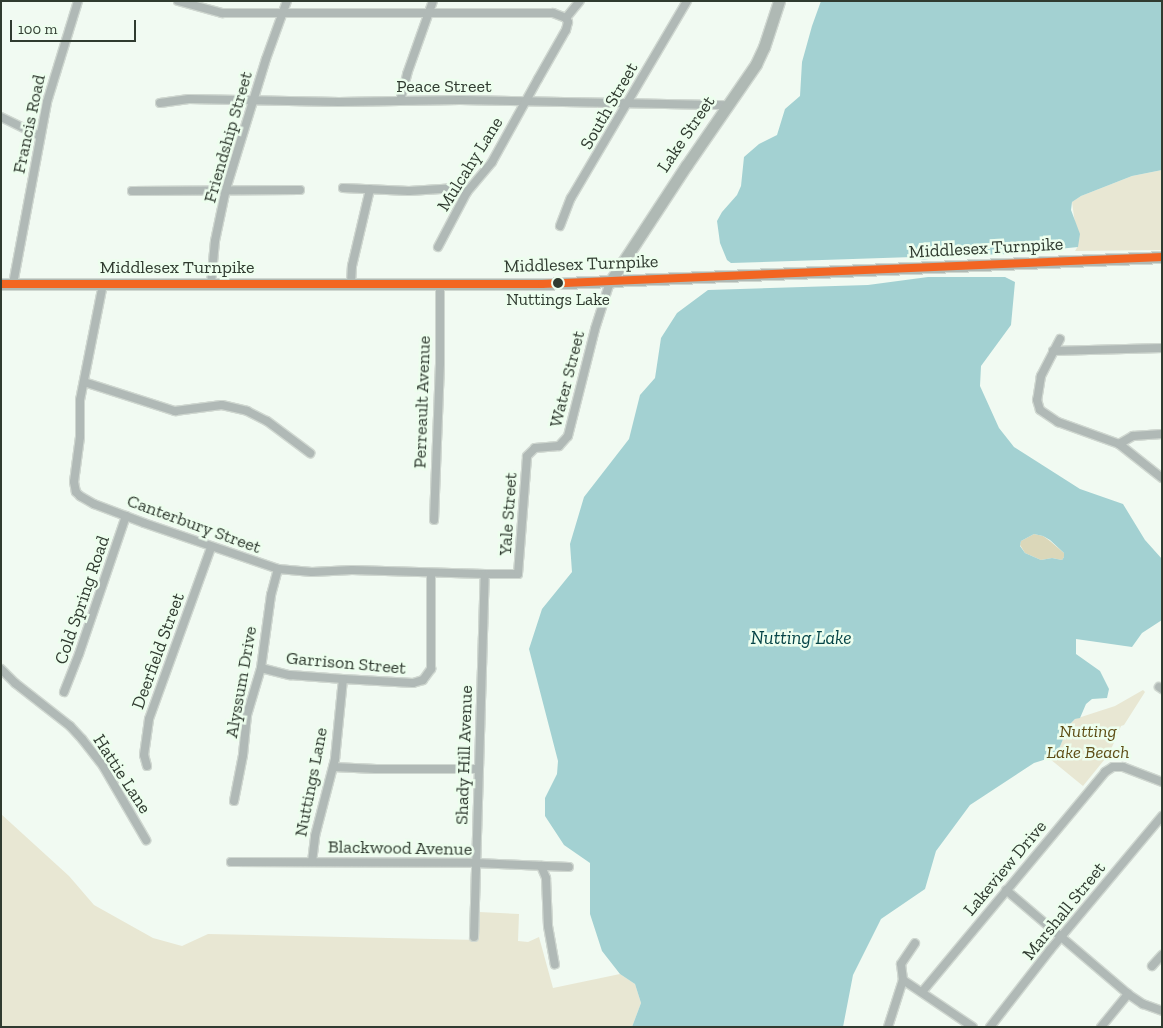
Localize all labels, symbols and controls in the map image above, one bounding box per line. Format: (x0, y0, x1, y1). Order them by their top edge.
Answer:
scale bar (12, 10, 139, 42)
text: 100 m (18, 20, 57, 38)
street label: South Street (575, 59, 643, 153)
street label: Friendship Street (199, 69, 257, 205)
street label: Francis Road (8, 73, 50, 175)
street label: Peace Street (396, 75, 492, 97)
street label: Lake Street (653, 92, 719, 176)
street label: Mulcahy Lane (432, 113, 508, 215)
street label: Middlesex Turnpike (908, 233, 1064, 263)
street label: Middlesex Turnpike (503, 251, 659, 277)
street label: Middlesex Turnpike (99, 256, 255, 278)
marker: Nuttings Lake (553, 278, 563, 288)
place label: Nuttings Lake (506, 290, 610, 310)
street label: Water Street (545, 328, 589, 430)
street label: Perreault Avenue (409, 335, 435, 469)
street label: Yale Street (494, 472, 522, 556)
street label: Canterbury Street (124, 490, 264, 558)
street label: Cold Spring Road (50, 533, 114, 667)
street label: Deerfield Street (127, 590, 189, 712)
street label: Alyssum Drive (221, 624, 261, 740)
water label: Nutting Lake (750, 627, 852, 649)
street label: Garrison Street (285, 647, 407, 679)
street label: Shady Hill Avenue (451, 684, 477, 826)
park label: Nutting Lake Beach (1047, 721, 1129, 764)
street label: Nuttings Lane (290, 726, 332, 838)
street label: Hattie Lane (88, 730, 156, 818)
street label: Lakeview Drive (959, 816, 1051, 920)
street label: Blackwood Avenue (327, 836, 473, 860)
street label: Marshall Street (1018, 858, 1110, 964)

